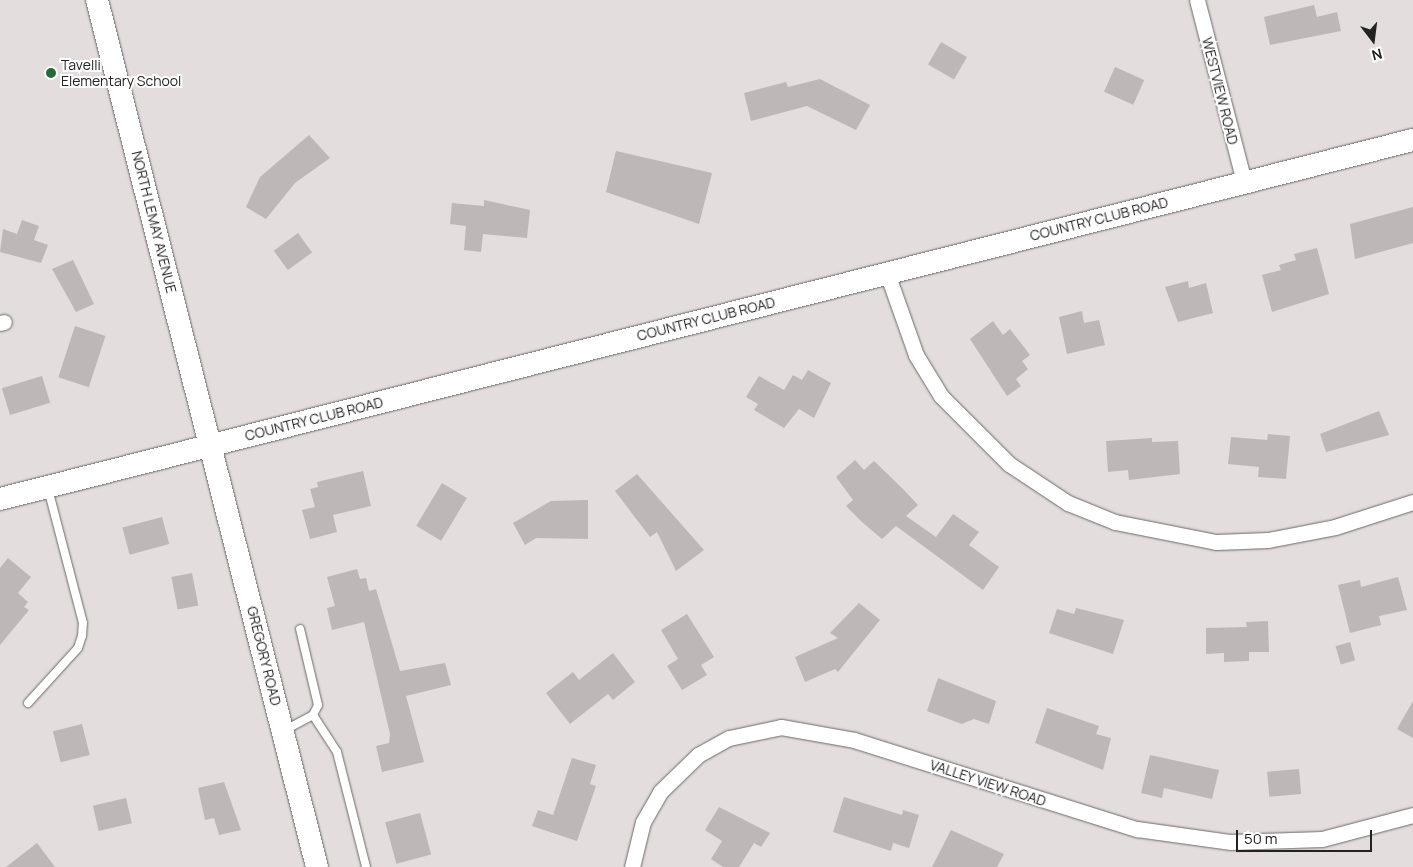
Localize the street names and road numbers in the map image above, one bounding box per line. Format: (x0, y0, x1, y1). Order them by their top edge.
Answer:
street label: WESTVIEW ROAD (1199, 35, 1241, 147)
street label: NORTH LEMAY AVENUE (128, 149, 180, 295)
street label: COUNTRY CLUB ROAD (1028, 194, 1170, 244)
street label: COUNTRY CLUB ROAD (635, 294, 777, 344)
street label: COUNTRY CLUB ROAD (243, 394, 385, 444)
street label: GREGORY ROAD (243, 604, 285, 708)
street label: VALLEY VIEW ROAD (928, 756, 1048, 810)

